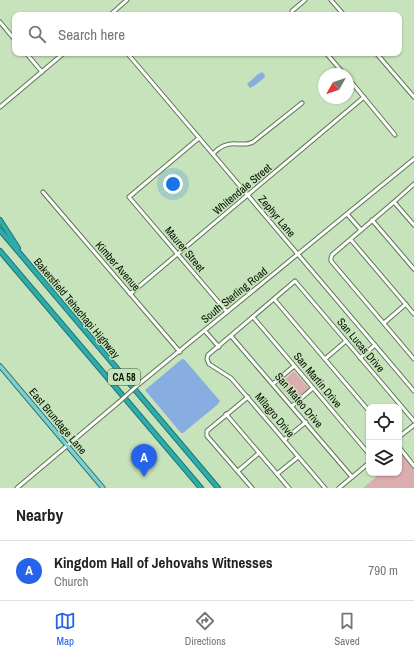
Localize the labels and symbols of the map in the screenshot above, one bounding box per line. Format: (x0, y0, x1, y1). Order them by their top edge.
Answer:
north arrow (318, 68, 354, 104)
street label: Whitendale Street (210, 160, 275, 218)
your location (163, 174, 183, 194)
street label: Zephyr Lane (255, 192, 299, 240)
street label: Maurer Street (162, 223, 208, 275)
street label: Kimber Avenue (93, 238, 143, 294)
street label: Bakersfield Tehachapi Highway (31, 255, 123, 361)
street label: South Sterling Road (198, 264, 270, 326)
street label: San Lucas Drive (334, 315, 388, 375)
street label: San Martin Drive (291, 349, 345, 411)
road number: CA 58 (108, 369, 140, 385)
street label: San Mateo Drive (272, 370, 326, 430)
street label: East Brundage Lane (26, 385, 90, 457)
street label: Milagro Drive (252, 390, 298, 440)
pin: A (131, 444, 157, 477)

